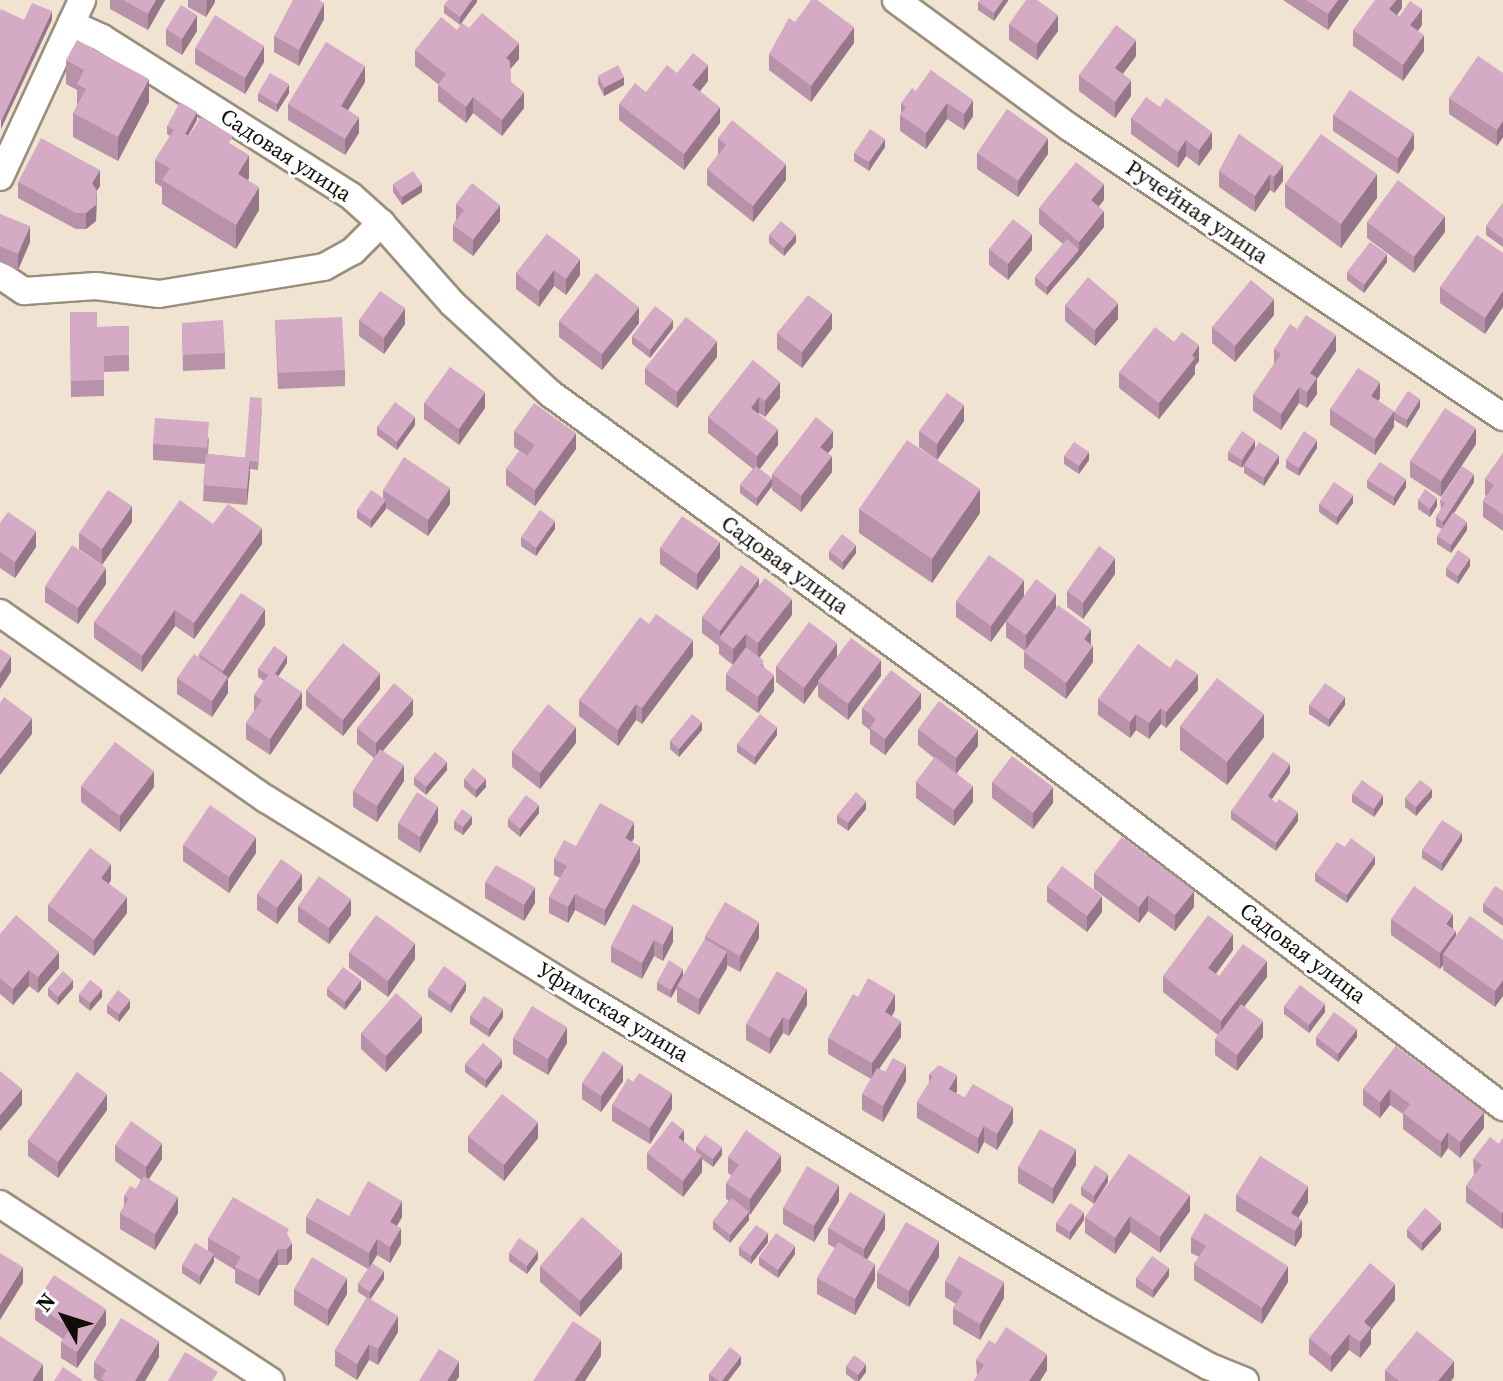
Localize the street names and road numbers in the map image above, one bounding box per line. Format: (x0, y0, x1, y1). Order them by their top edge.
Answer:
street label: Садовая улица (216, 103, 356, 207)
street label: Ручейная улица (1121, 155, 1273, 269)
street label: Садовая улица (716, 510, 854, 620)
street label: Садовая улица (1235, 897, 1371, 1009)
street label: Уфимская улица (532, 956, 694, 1068)

